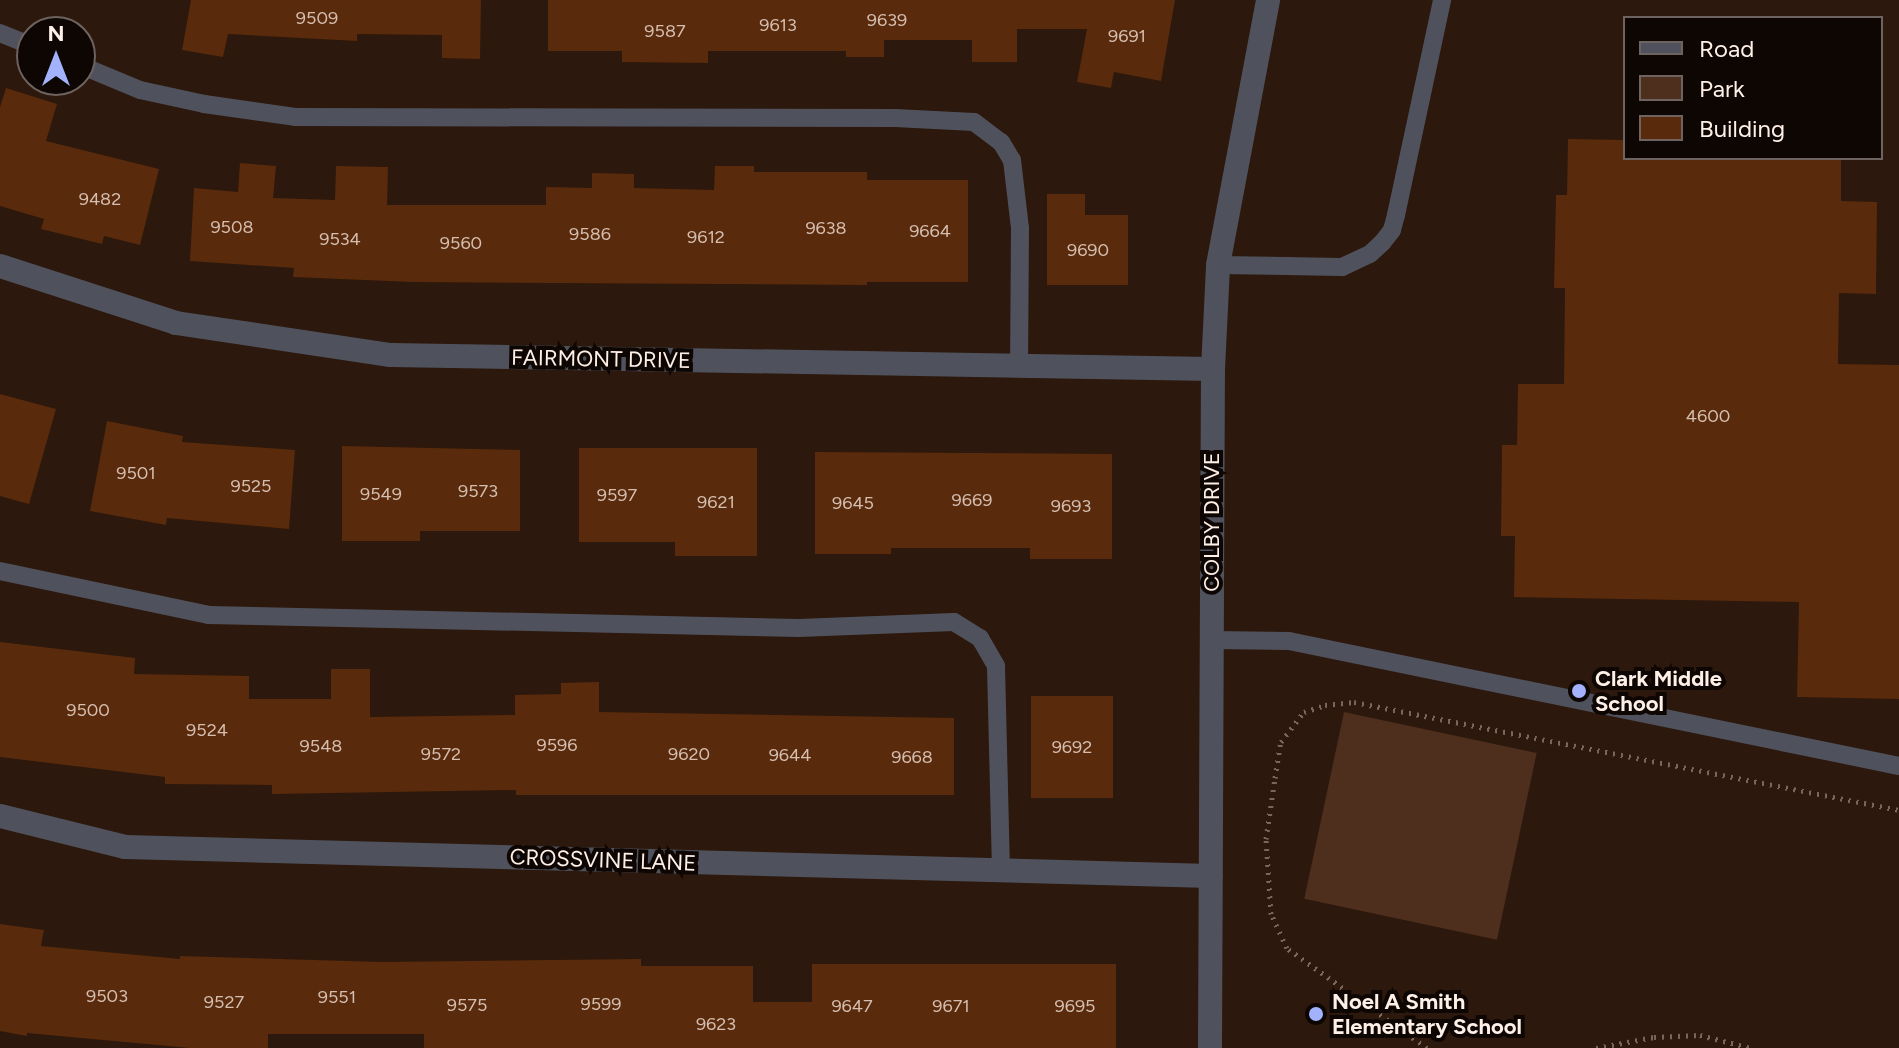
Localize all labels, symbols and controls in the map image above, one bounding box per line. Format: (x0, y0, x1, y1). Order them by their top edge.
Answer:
house number: 9509 (296, 7, 338, 29)
house number: 9639 (867, 9, 907, 31)
house number: 9613 (759, 14, 797, 36)
north arrow (16, 16, 96, 96)
legend (1623, 16, 1883, 160)
text: N (47, 20, 65, 47)
house number: 9587 (644, 20, 686, 42)
house number: 9691 (1108, 25, 1146, 47)
text: Road (1699, 34, 1754, 63)
text: Park (1699, 74, 1745, 103)
text: Building (1699, 114, 1785, 143)
house number: 9482 (79, 188, 121, 210)
house number: 9508 (210, 216, 254, 238)
house number: 9638 (805, 217, 847, 239)
house number: 9664 (909, 220, 951, 242)
house number: 9586 (569, 223, 611, 245)
house number: 9612 (687, 226, 725, 248)
house number: 9534 (319, 228, 361, 250)
house number: 9560 (440, 232, 482, 254)
house number: 9690 (1067, 239, 1109, 261)
street label: FAIRMONT DRIVE (511, 344, 691, 374)
house number: 4600 (1686, 405, 1730, 427)
street label: COLBY DRIVE (1199, 452, 1225, 592)
house number: 9501 (116, 462, 156, 484)
house number: 9525 (231, 475, 271, 497)
house number: 9573 (458, 480, 498, 502)
house number: 9549 (360, 483, 402, 505)
house number: 9597 (597, 484, 637, 506)
house number: 9669 (952, 489, 992, 511)
house number: 9621 (697, 491, 735, 513)
house number: 9645 (832, 492, 874, 514)
house number: 9693 (1051, 495, 1091, 517)
place label: Clark Middle School (1595, 665, 1722, 716)
marker: Clark Middle School (1570, 682, 1588, 700)
house number: 9500 (66, 699, 110, 721)
house number: 9524 (186, 719, 228, 741)
house number: 9596 (537, 734, 577, 756)
house number: 9548 (300, 735, 342, 757)
house number: 9692 (1052, 736, 1092, 758)
house number: 9572 (421, 743, 461, 765)
house number: 9620 (668, 743, 710, 765)
house number: 9644 (769, 744, 811, 766)
house number: 9668 (891, 746, 933, 768)
street label: CROSSVINE LANE (509, 844, 697, 876)
house number: 9503 (86, 985, 128, 1007)
house number: 9551 (318, 986, 356, 1008)
place label: Noel A Smith Elementary School (1332, 988, 1522, 1040)
house number: 9527 (204, 991, 244, 1013)
house number: 9599 (581, 993, 621, 1015)
house number: 9575 (447, 994, 487, 1016)
house number: 9647 (831, 995, 873, 1017)
house number: 9671 (932, 995, 970, 1017)
house number: 9695 (1055, 995, 1095, 1017)
marker: Noel A Smith Elementary School (1307, 1005, 1325, 1023)
house number: 9623 (696, 1013, 736, 1035)

